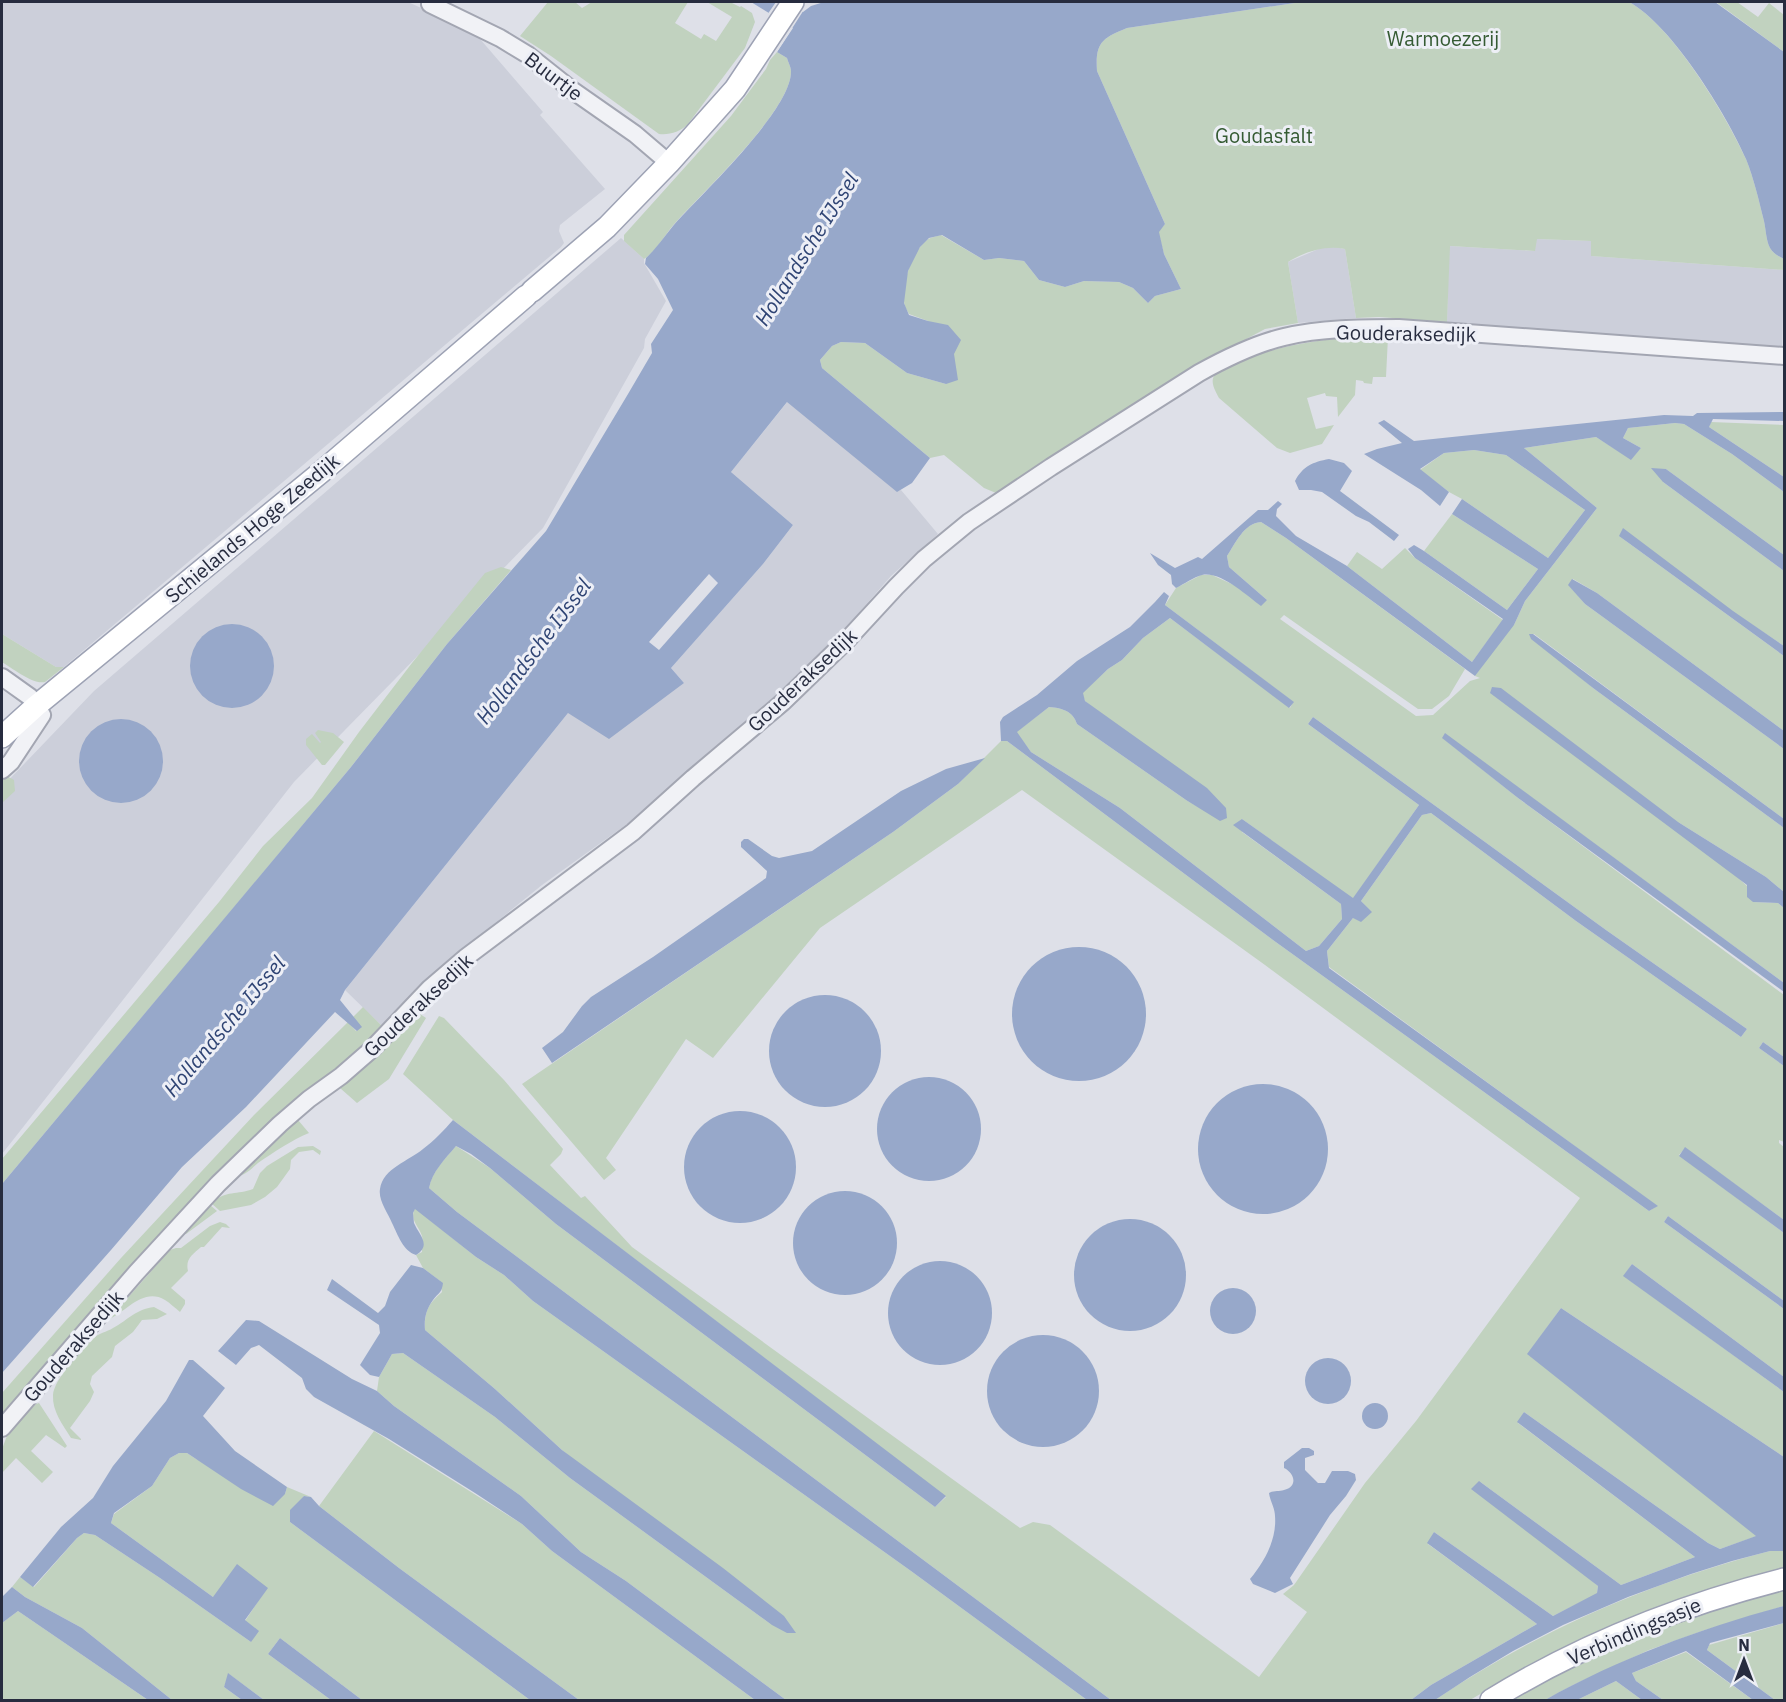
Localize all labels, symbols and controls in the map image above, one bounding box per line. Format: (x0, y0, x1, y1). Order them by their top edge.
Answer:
park label: Warmoezerij (1387, 25, 1499, 52)
street label: Buurtje (519, 45, 589, 107)
park label: Goudasfalt (1215, 122, 1313, 149)
water label: Hollandsche IJssel (748, 167, 865, 331)
street label: Gouderaksedijk (1336, 318, 1477, 348)
street label: Schielands Hoge Zeedijk (159, 447, 345, 609)
water label: Hollandsche IJssel (469, 572, 597, 729)
street label: Gouderaksedijk (742, 622, 863, 738)
street label: Gouderaksedijk (358, 947, 479, 1063)
water label: Hollandsche IJssel (157, 949, 291, 1102)
street label: Gouderaksedijk (17, 1284, 129, 1408)
street label: Verbindingsasje (1563, 1591, 1705, 1671)
north arrow (1714, 1630, 1774, 1690)
text: N (1738, 1635, 1750, 1655)

